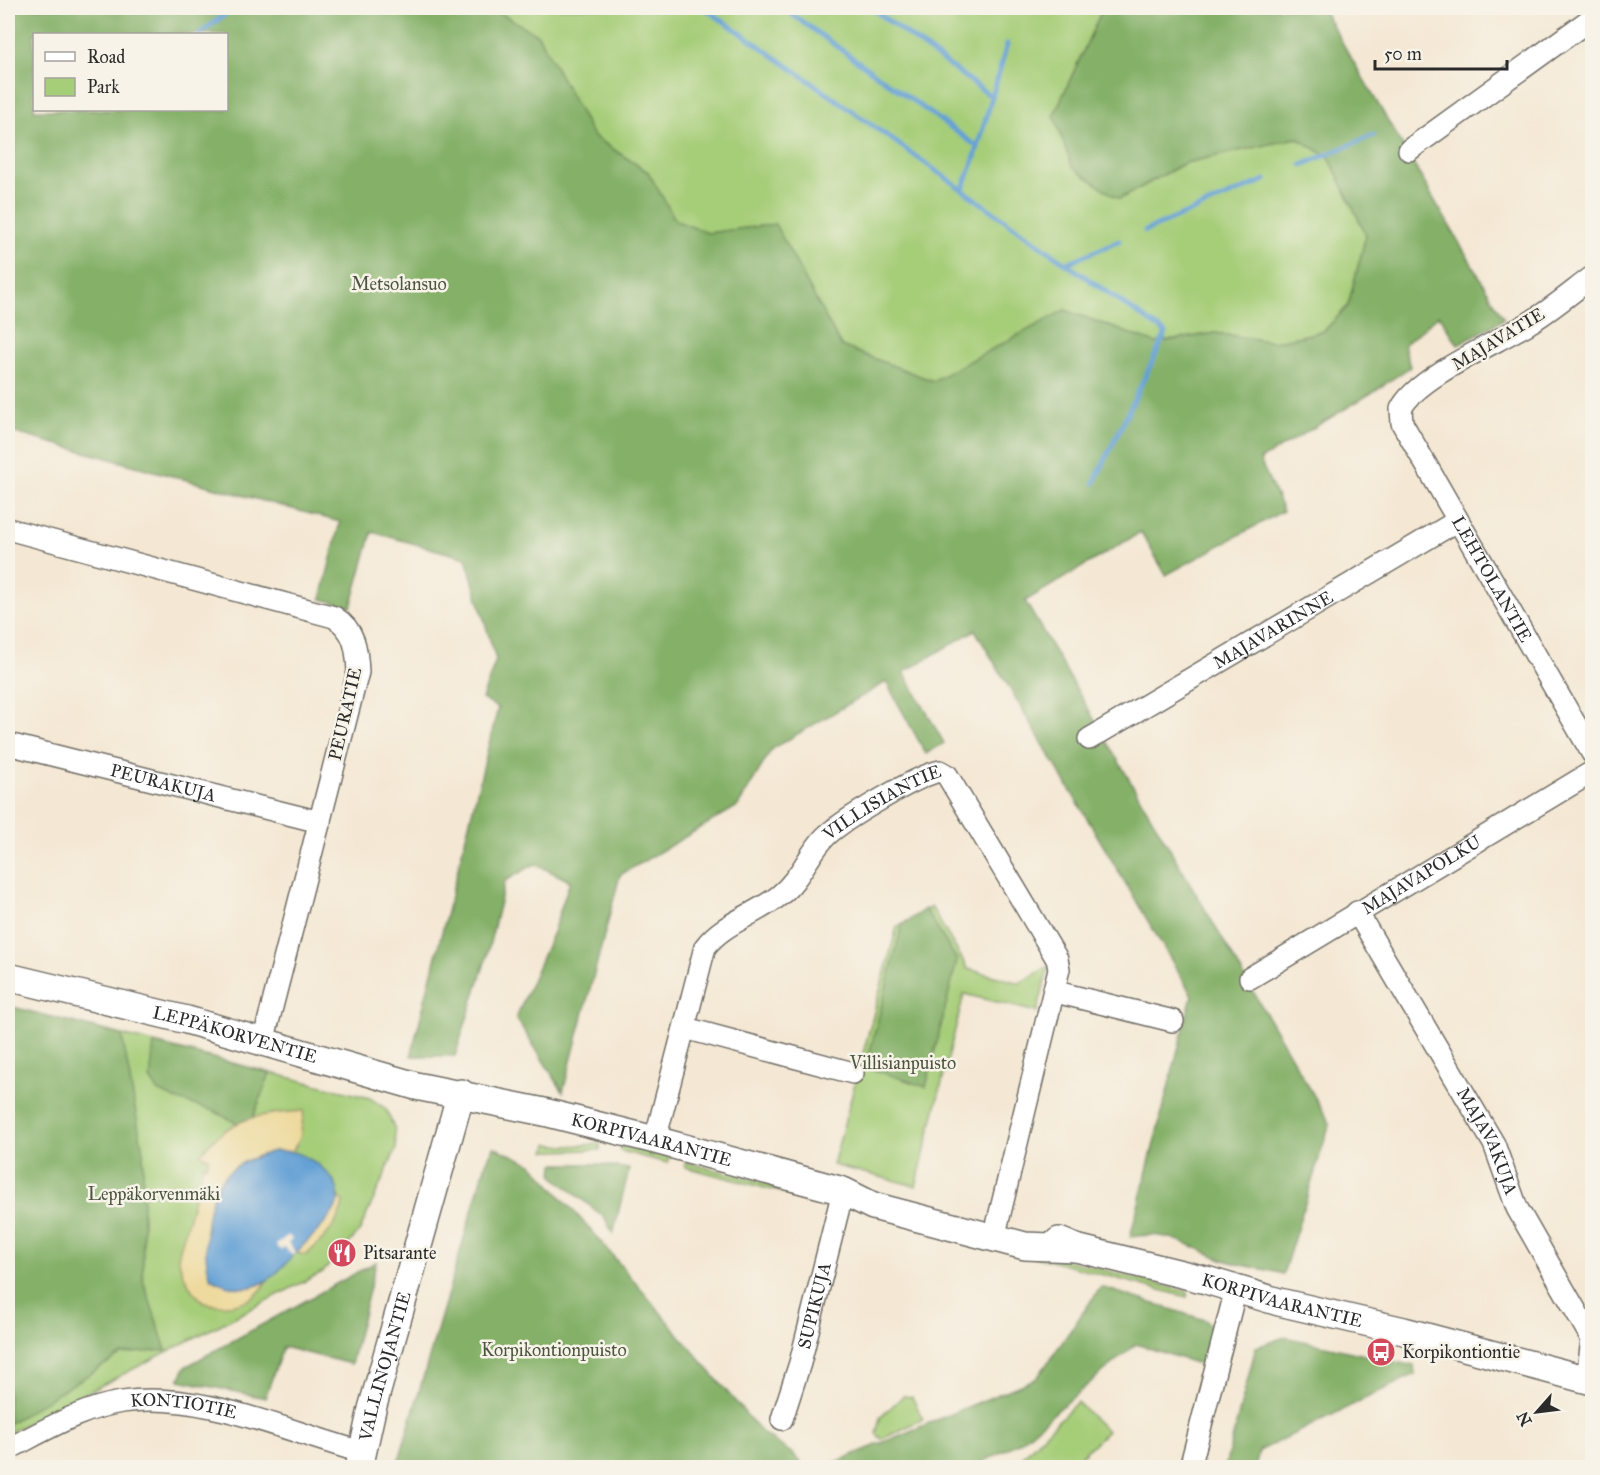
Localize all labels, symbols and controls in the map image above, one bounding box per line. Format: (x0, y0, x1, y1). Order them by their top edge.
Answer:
legend (33, 33, 228, 111)
scale bar (1375, 33, 1507, 71)
text: 50 m (1384, 43, 1422, 65)
text: Road (87, 46, 125, 68)
text: Park (87, 76, 120, 98)
park label: Metsolansuo (351, 273, 447, 295)
street label: MAJAVATIE (1448, 303, 1549, 376)
street label: LEHTOLANTIE (1447, 512, 1537, 646)
street label: MAJAVARINNE (1209, 586, 1337, 674)
street label: PEURATIE (324, 665, 366, 763)
street label: PEURAKUJA (108, 759, 218, 807)
street label: VILLISIANTIE (818, 760, 944, 846)
street label: MAJAVAPOLKU (1358, 830, 1486, 919)
street label: LEPPÄKORVENTIE (150, 1001, 320, 1068)
park label: Villisianpuisto (849, 1052, 956, 1074)
street label: MAJAVAKUJA (1452, 1083, 1522, 1198)
street label: KORPIVAARANTIE (569, 1108, 734, 1171)
park label: Leppäkorvenmäki (88, 1183, 220, 1205)
restaurant icon: Pitsarante (326, 1237, 358, 1269)
place label: Pitsarante (363, 1242, 437, 1264)
street label: SUPIKUJA (793, 1260, 836, 1351)
street label: KORPIVAARANTIE (1199, 1268, 1364, 1332)
street label: VALLINOJANTIE (354, 1289, 416, 1444)
bus stop icon: Korpikontiontie (1365, 1336, 1397, 1368)
park label: Korpikontionpuisto (481, 1339, 627, 1361)
place label: Korpikontiontie (1402, 1341, 1520, 1363)
north arrow (1507, 1382, 1567, 1442)
street label: KONTIOTIE (129, 1389, 239, 1424)
text: N (1512, 1408, 1536, 1429)

